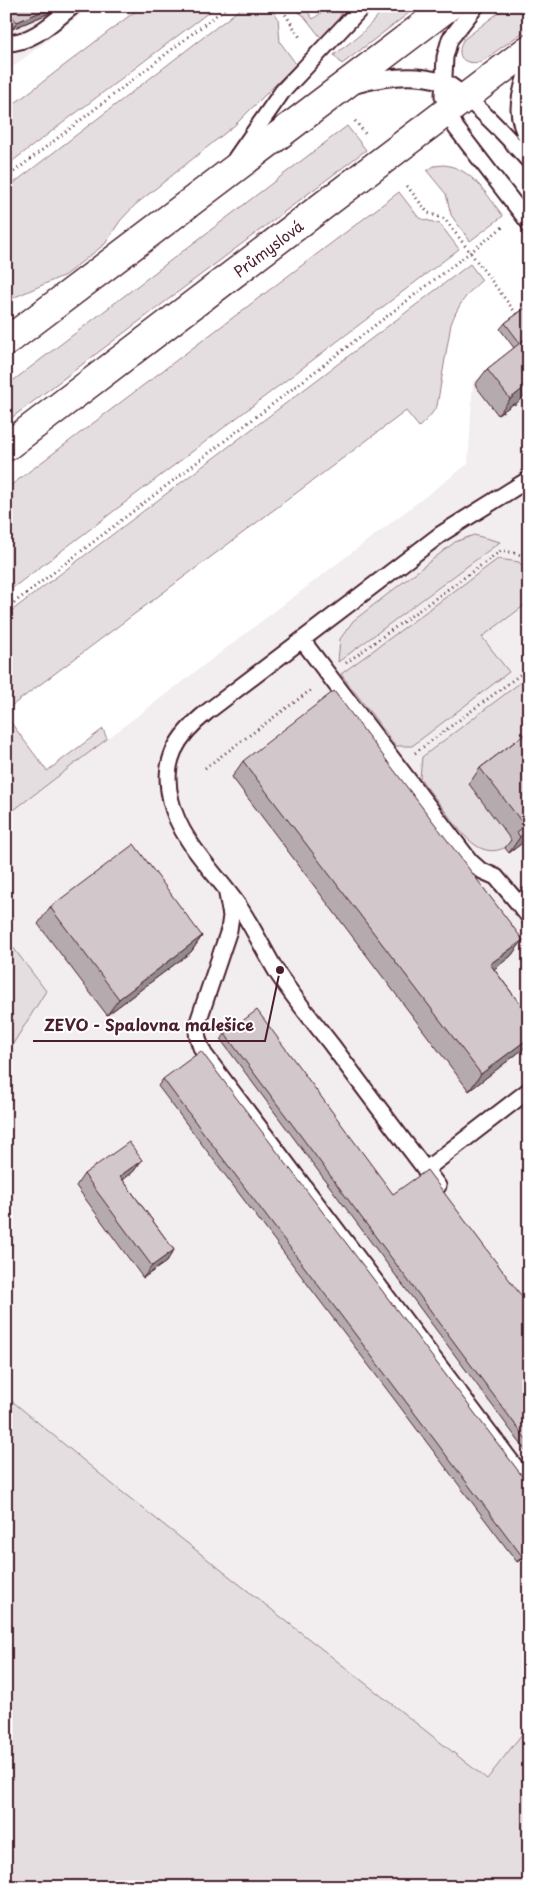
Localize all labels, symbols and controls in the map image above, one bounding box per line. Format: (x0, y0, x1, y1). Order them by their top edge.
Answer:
street label: Průmyslová (228, 213, 308, 282)
callout: ZEVO - Spalovna malešice (33, 1010, 265, 1041)
text: ZEVO - Spalovna malešice (44, 1012, 254, 1036)

